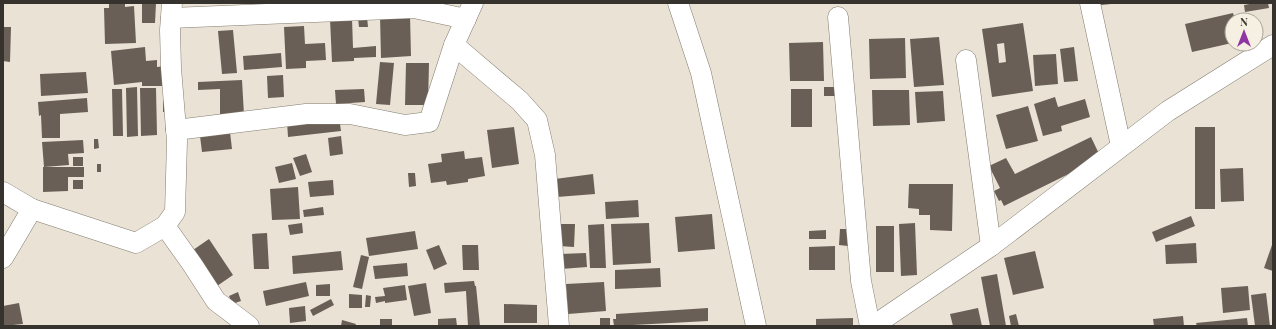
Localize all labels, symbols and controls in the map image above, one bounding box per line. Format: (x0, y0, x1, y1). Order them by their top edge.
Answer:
north arrow (1224, 12, 1264, 52)
text: N (1240, 14, 1248, 29)

